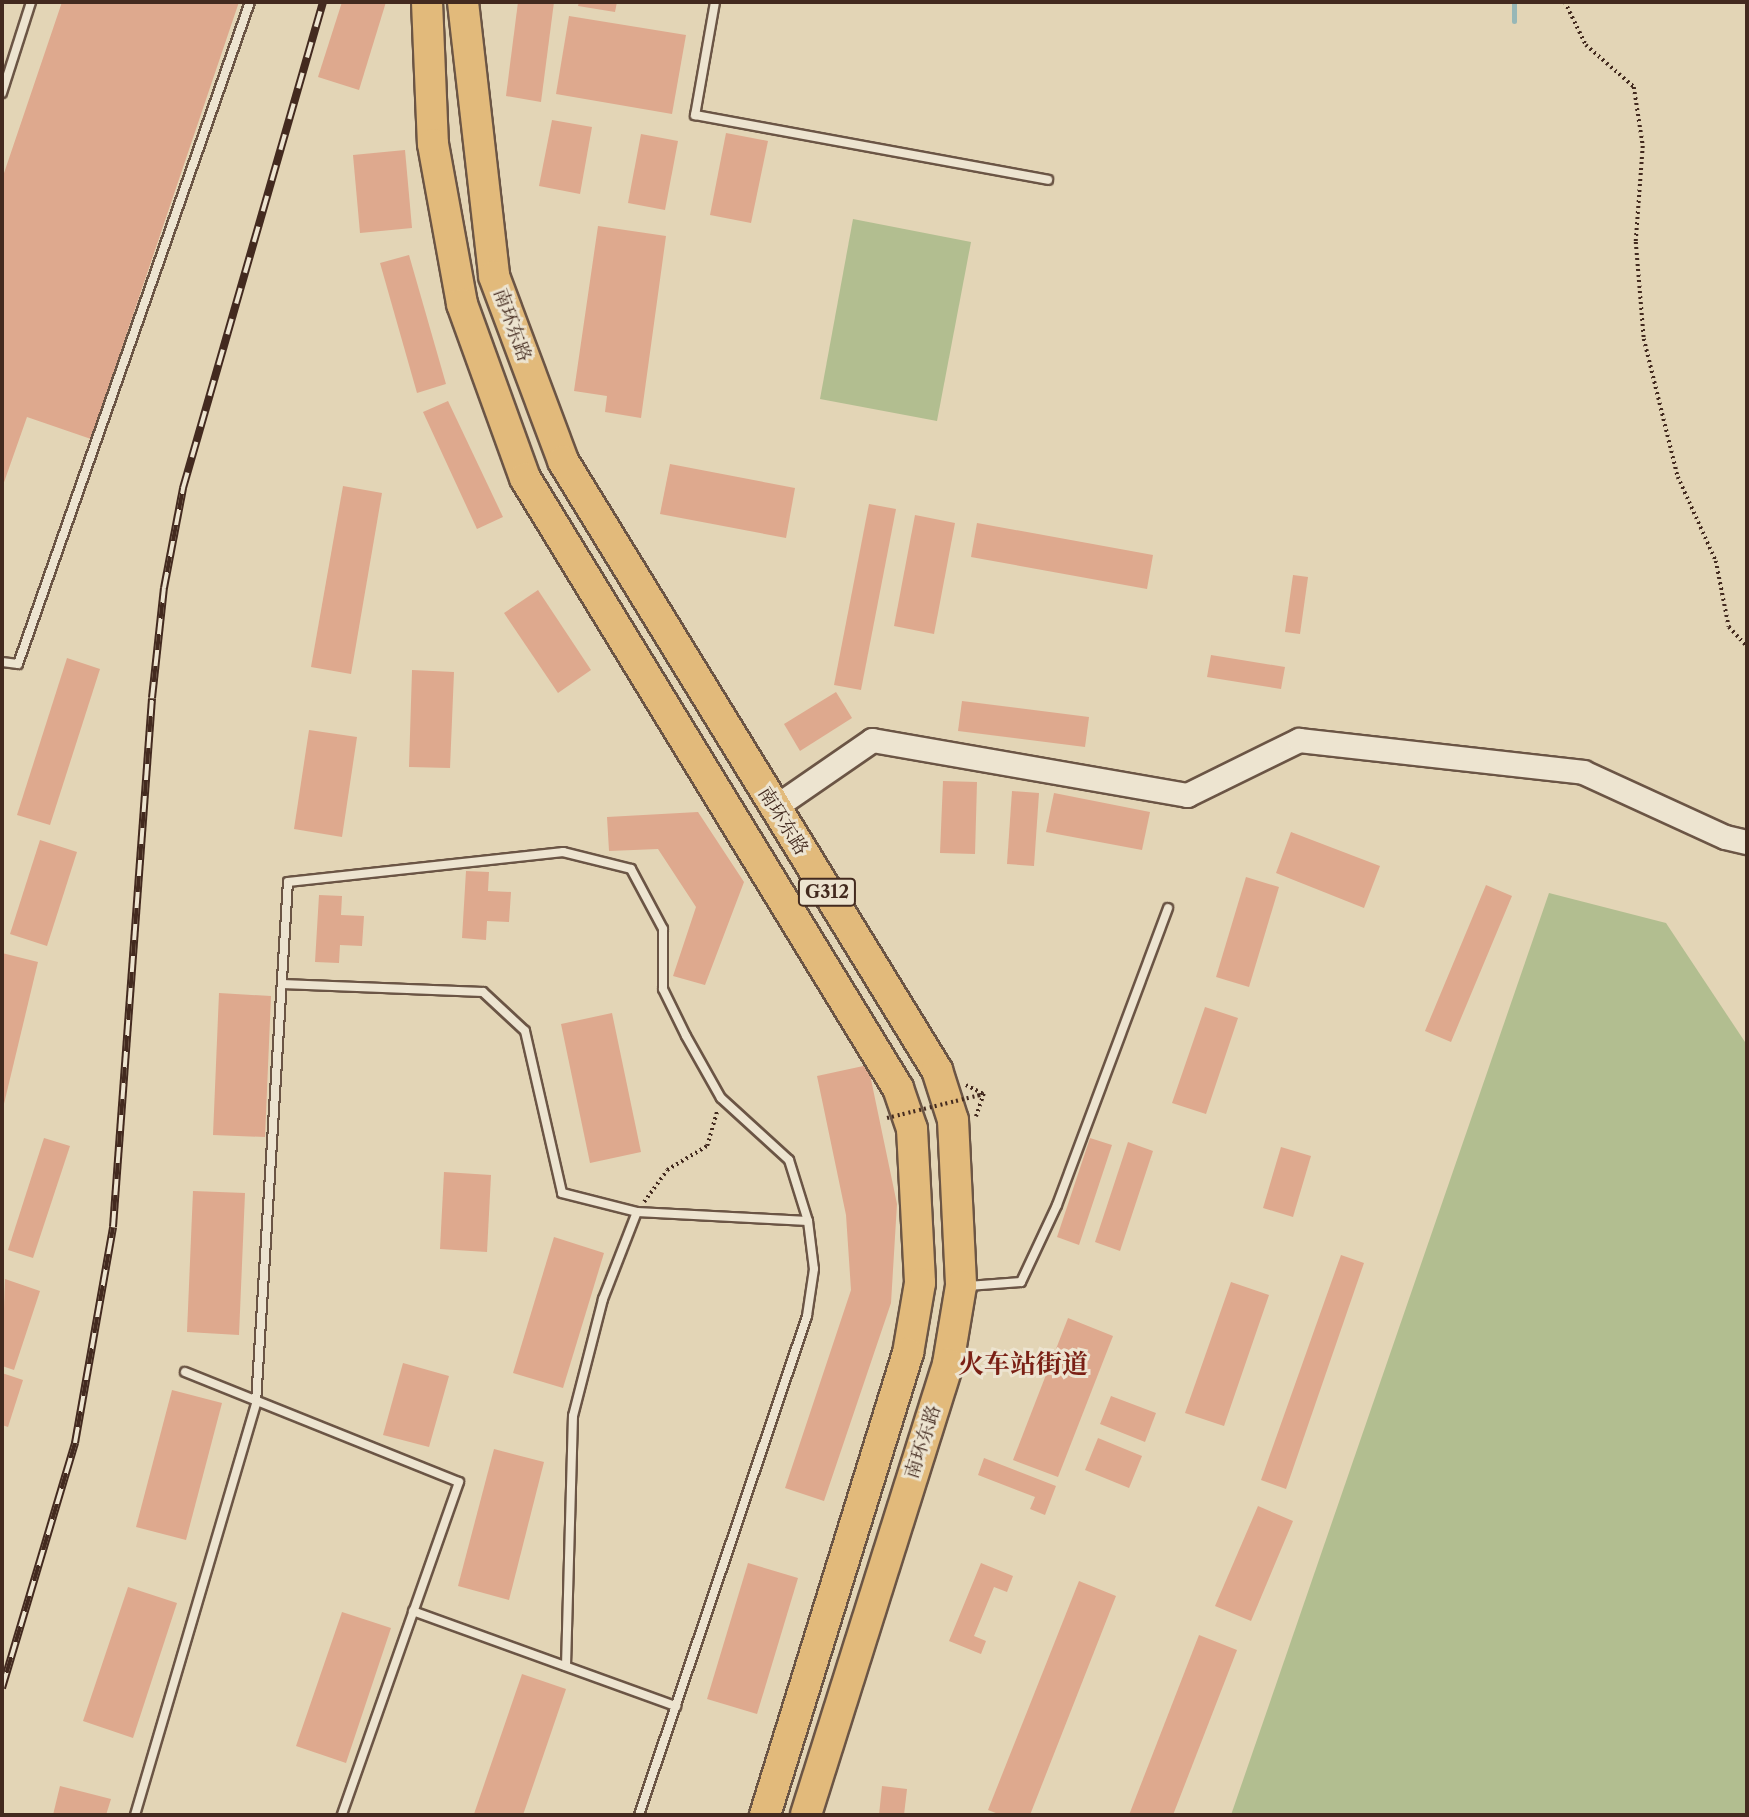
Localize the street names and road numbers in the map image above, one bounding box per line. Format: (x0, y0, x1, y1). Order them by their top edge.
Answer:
street label: 南环东路 (488, 285, 536, 365)
street label: 南环东路 (753, 783, 813, 859)
road number: G312 (797, 878, 857, 906)
street label: 南环东路 (900, 1402, 946, 1482)

